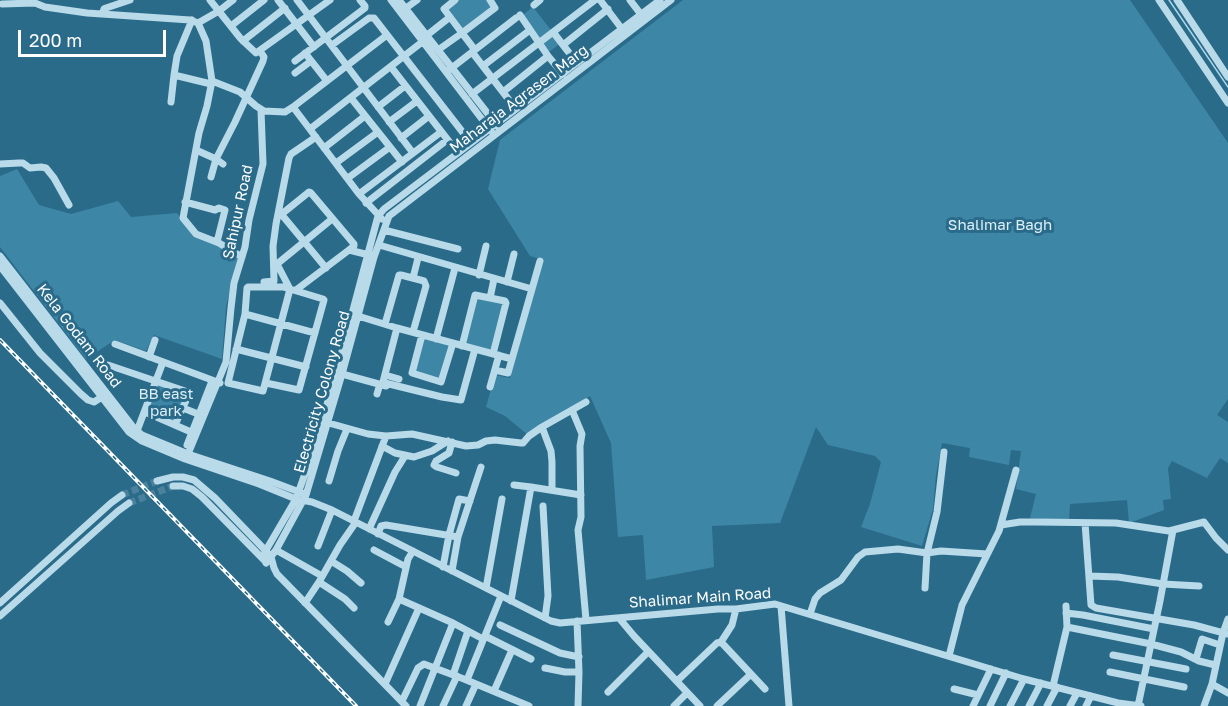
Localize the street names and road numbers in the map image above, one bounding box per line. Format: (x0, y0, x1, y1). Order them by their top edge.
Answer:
street label: Maharaja Agrasen Marg (446, 41, 592, 157)
street label: Sahipur Road (219, 163, 257, 261)
street label: Kela Godam Road (33, 280, 125, 392)
street label: Electricity Colony Road (290, 309, 354, 475)
street label: Shalimar Main Road (628, 584, 772, 612)

